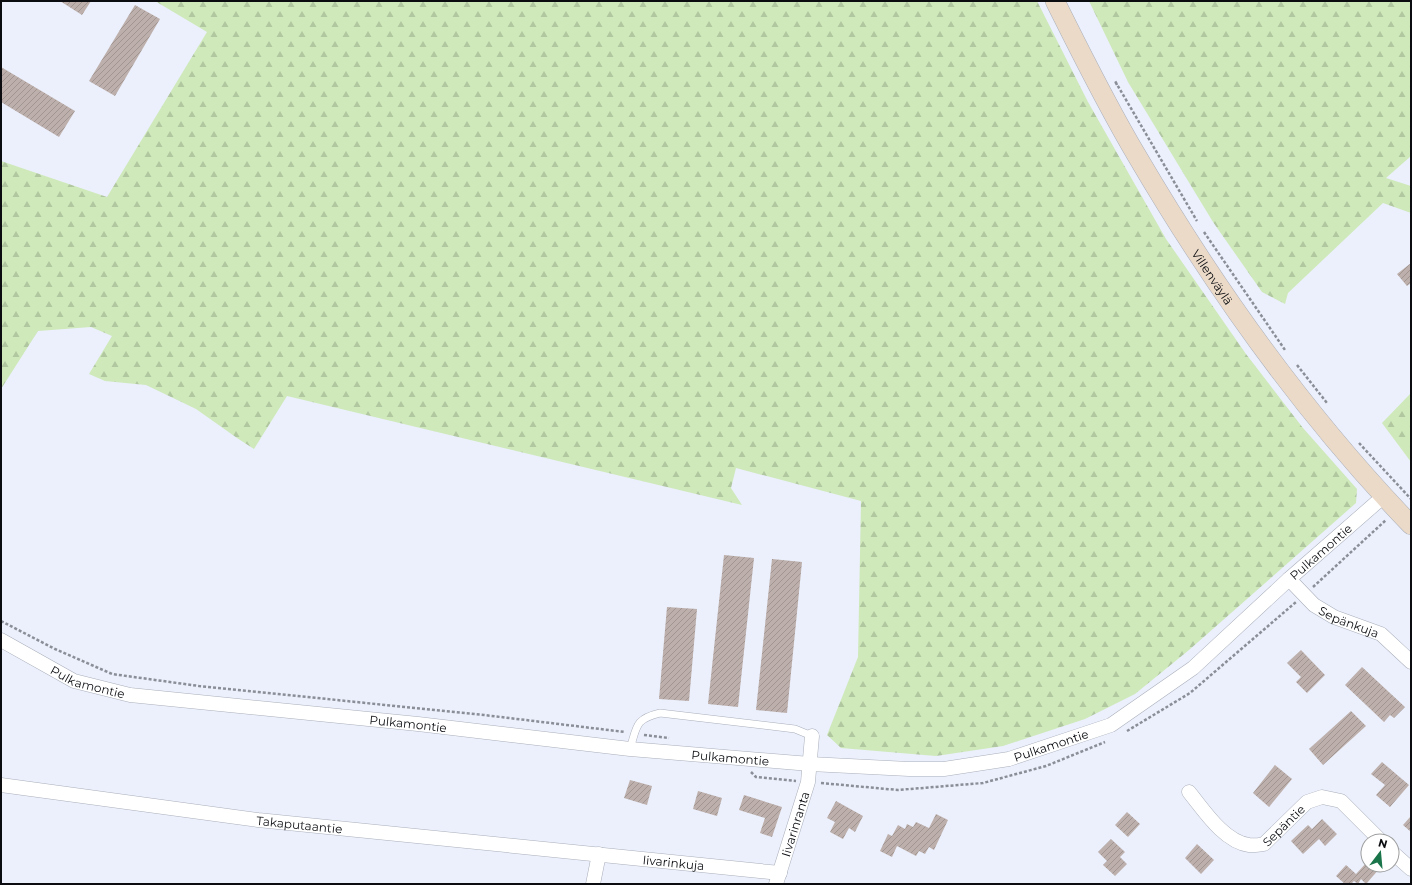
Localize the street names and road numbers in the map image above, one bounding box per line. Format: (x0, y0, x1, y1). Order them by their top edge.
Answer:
street label: Villenväylä (1189, 246, 1237, 307)
street label: Pulkamontie (1286, 520, 1355, 583)
street label: Sepänkuja (1316, 602, 1381, 640)
street label: Pulkamontie (48, 662, 126, 701)
street label: Pulkamontie (369, 712, 448, 735)
street label: Pulkamontie (1012, 726, 1090, 764)
street label: Pulkamontie (691, 747, 770, 768)
street label: Iivarinranta (778, 789, 812, 858)
street label: Sepäntie (1259, 801, 1308, 849)
street label: Takaputaantie (256, 812, 343, 836)
street label: Iivarinkuja (642, 852, 705, 873)

